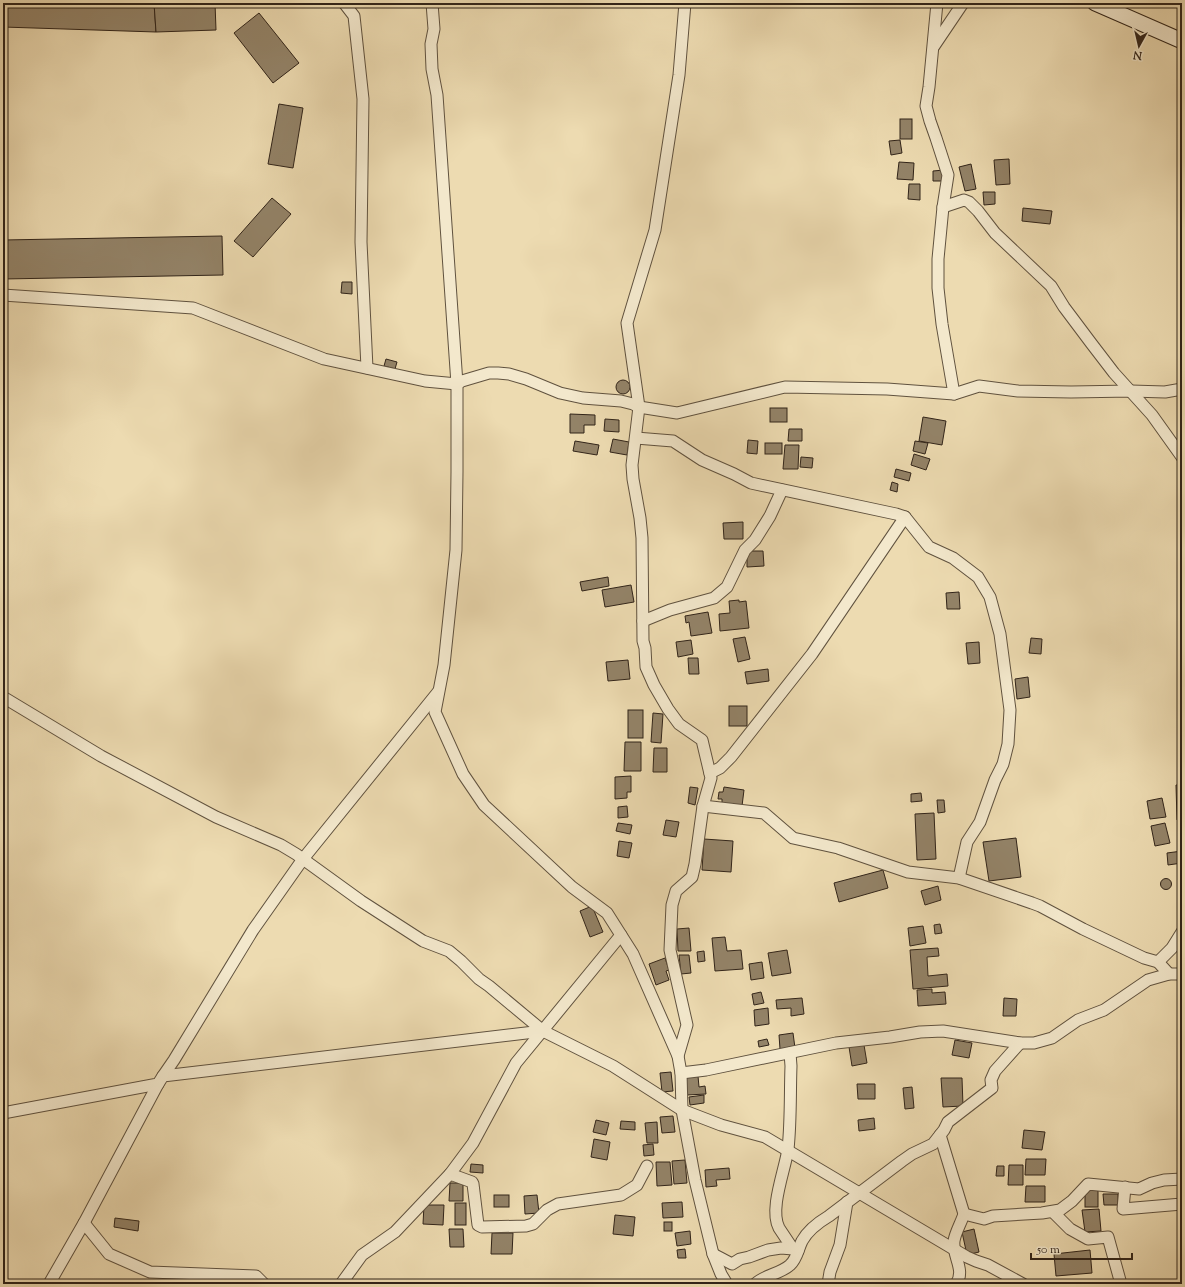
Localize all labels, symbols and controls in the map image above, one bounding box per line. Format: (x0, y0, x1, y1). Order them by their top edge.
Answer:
north arrow (1119, 26, 1159, 66)
text: N (1132, 46, 1144, 64)
scale bar (1031, 1235, 1132, 1261)
text: 50 m (1036, 1241, 1060, 1259)

